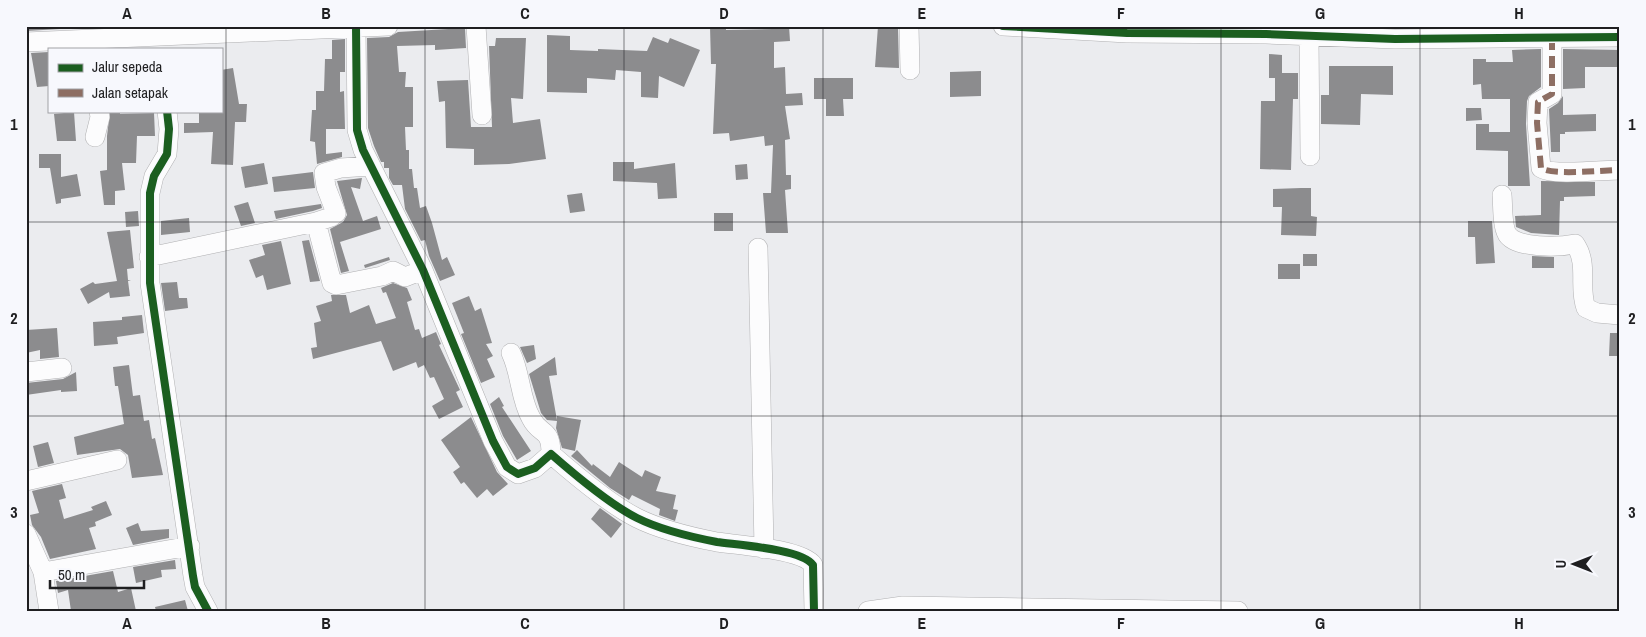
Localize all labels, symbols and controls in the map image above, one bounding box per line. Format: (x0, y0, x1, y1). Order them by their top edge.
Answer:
text: A (122, 2, 132, 24)
text: B (321, 2, 331, 24)
text: C (520, 2, 530, 24)
text: D (719, 2, 729, 24)
text: E (918, 2, 927, 24)
text: F (1117, 2, 1125, 24)
text: G (1315, 2, 1325, 24)
text: H (1514, 2, 1524, 24)
legend (48, 48, 222, 112)
text: Jalur sepeda (92, 56, 163, 77)
text: Jalan setapak (92, 82, 169, 103)
text: 1 (10, 113, 18, 135)
text: 1 (1628, 113, 1636, 135)
text: 2 (10, 307, 18, 329)
text: 2 (1628, 307, 1636, 329)
text: 3 (10, 501, 18, 523)
text: 3 (1628, 501, 1636, 523)
north arrow (1548, 540, 1598, 590)
scale bar (50, 557, 144, 589)
text: U (1552, 560, 1570, 568)
text: 50 m (58, 564, 85, 585)
text: A (122, 612, 132, 634)
text: B (321, 612, 331, 634)
text: C (520, 612, 530, 634)
text: D (719, 612, 729, 634)
text: E (918, 612, 927, 634)
text: F (1117, 612, 1125, 634)
text: G (1315, 612, 1325, 634)
text: H (1514, 612, 1524, 634)

